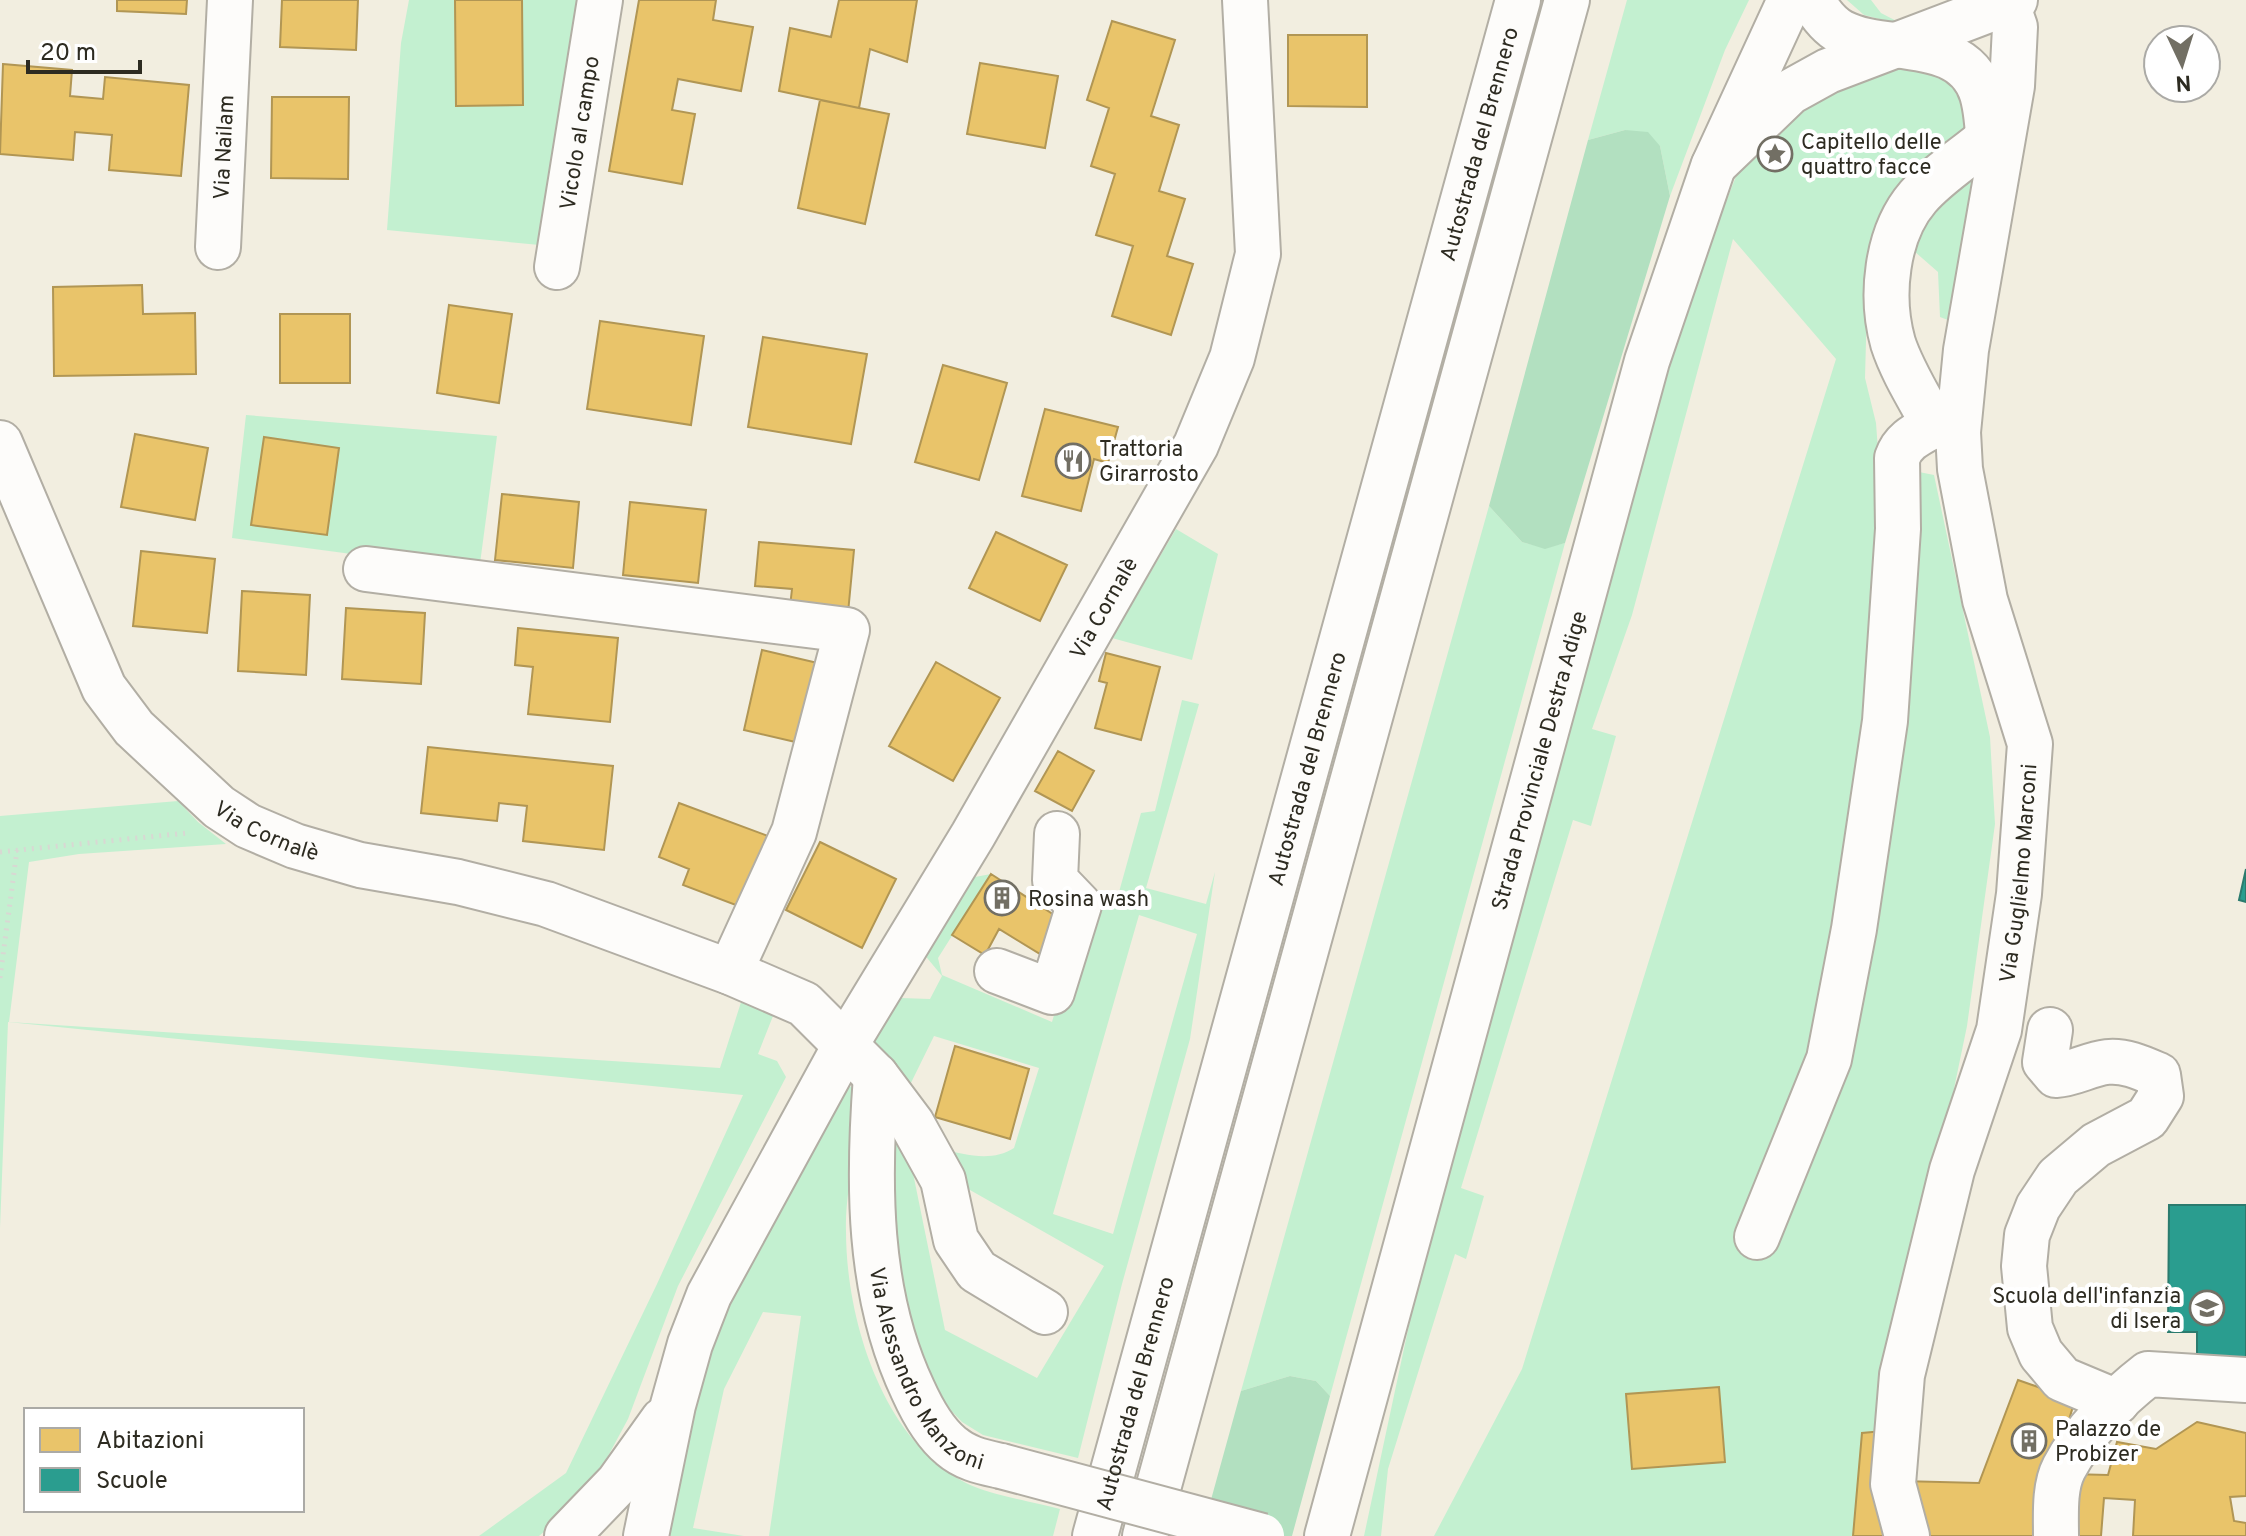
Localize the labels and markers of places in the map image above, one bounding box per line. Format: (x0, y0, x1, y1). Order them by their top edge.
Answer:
place label: Capitello delle quattro facce (1801, 130, 1942, 182)
place icon: Capitello delle quattro facce (1756, 135, 1794, 173)
place label: Trattoria Girarrosto (1099, 437, 1199, 489)
restaurant icon: Trattoria Girarrosto (1054, 442, 1092, 480)
building icon: Rosina wash (983, 879, 1021, 917)
place label: Rosina wash (1028, 887, 1149, 914)
place label: Scuola dell'infanzia di Isera (1992, 1284, 2181, 1336)
school or university icon: Scuola dell'infanzia di Isera (2188, 1289, 2226, 1327)
place label: Palazzo de Probizer (2055, 1417, 2161, 1469)
building icon: Palazzo de Probizer (2010, 1422, 2048, 1460)

